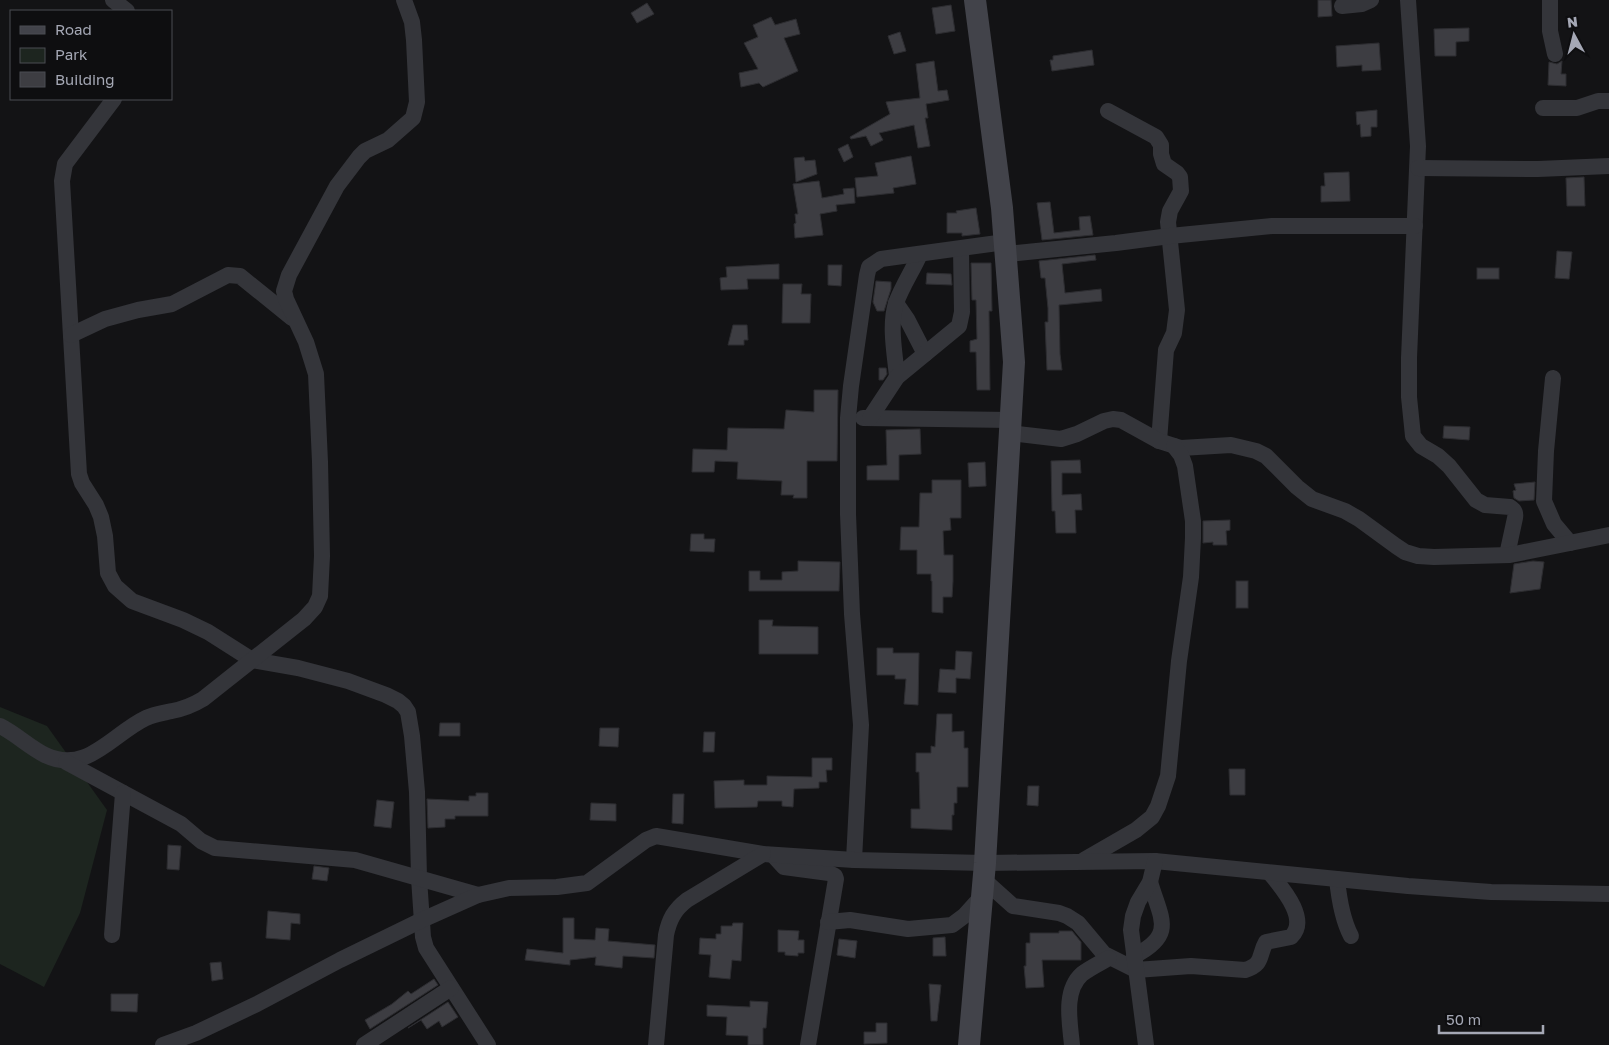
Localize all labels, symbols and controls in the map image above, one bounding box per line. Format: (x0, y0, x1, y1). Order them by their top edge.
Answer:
legend (10, 10, 172, 100)
north arrow (1549, 10, 1599, 60)
text: N (1566, 13, 1579, 31)
text: Road (55, 20, 92, 38)
text: Park (55, 45, 88, 63)
text: Building (55, 70, 115, 88)
scale bar (1439, 1002, 1543, 1034)
text: 50 m (1446, 1010, 1481, 1028)

